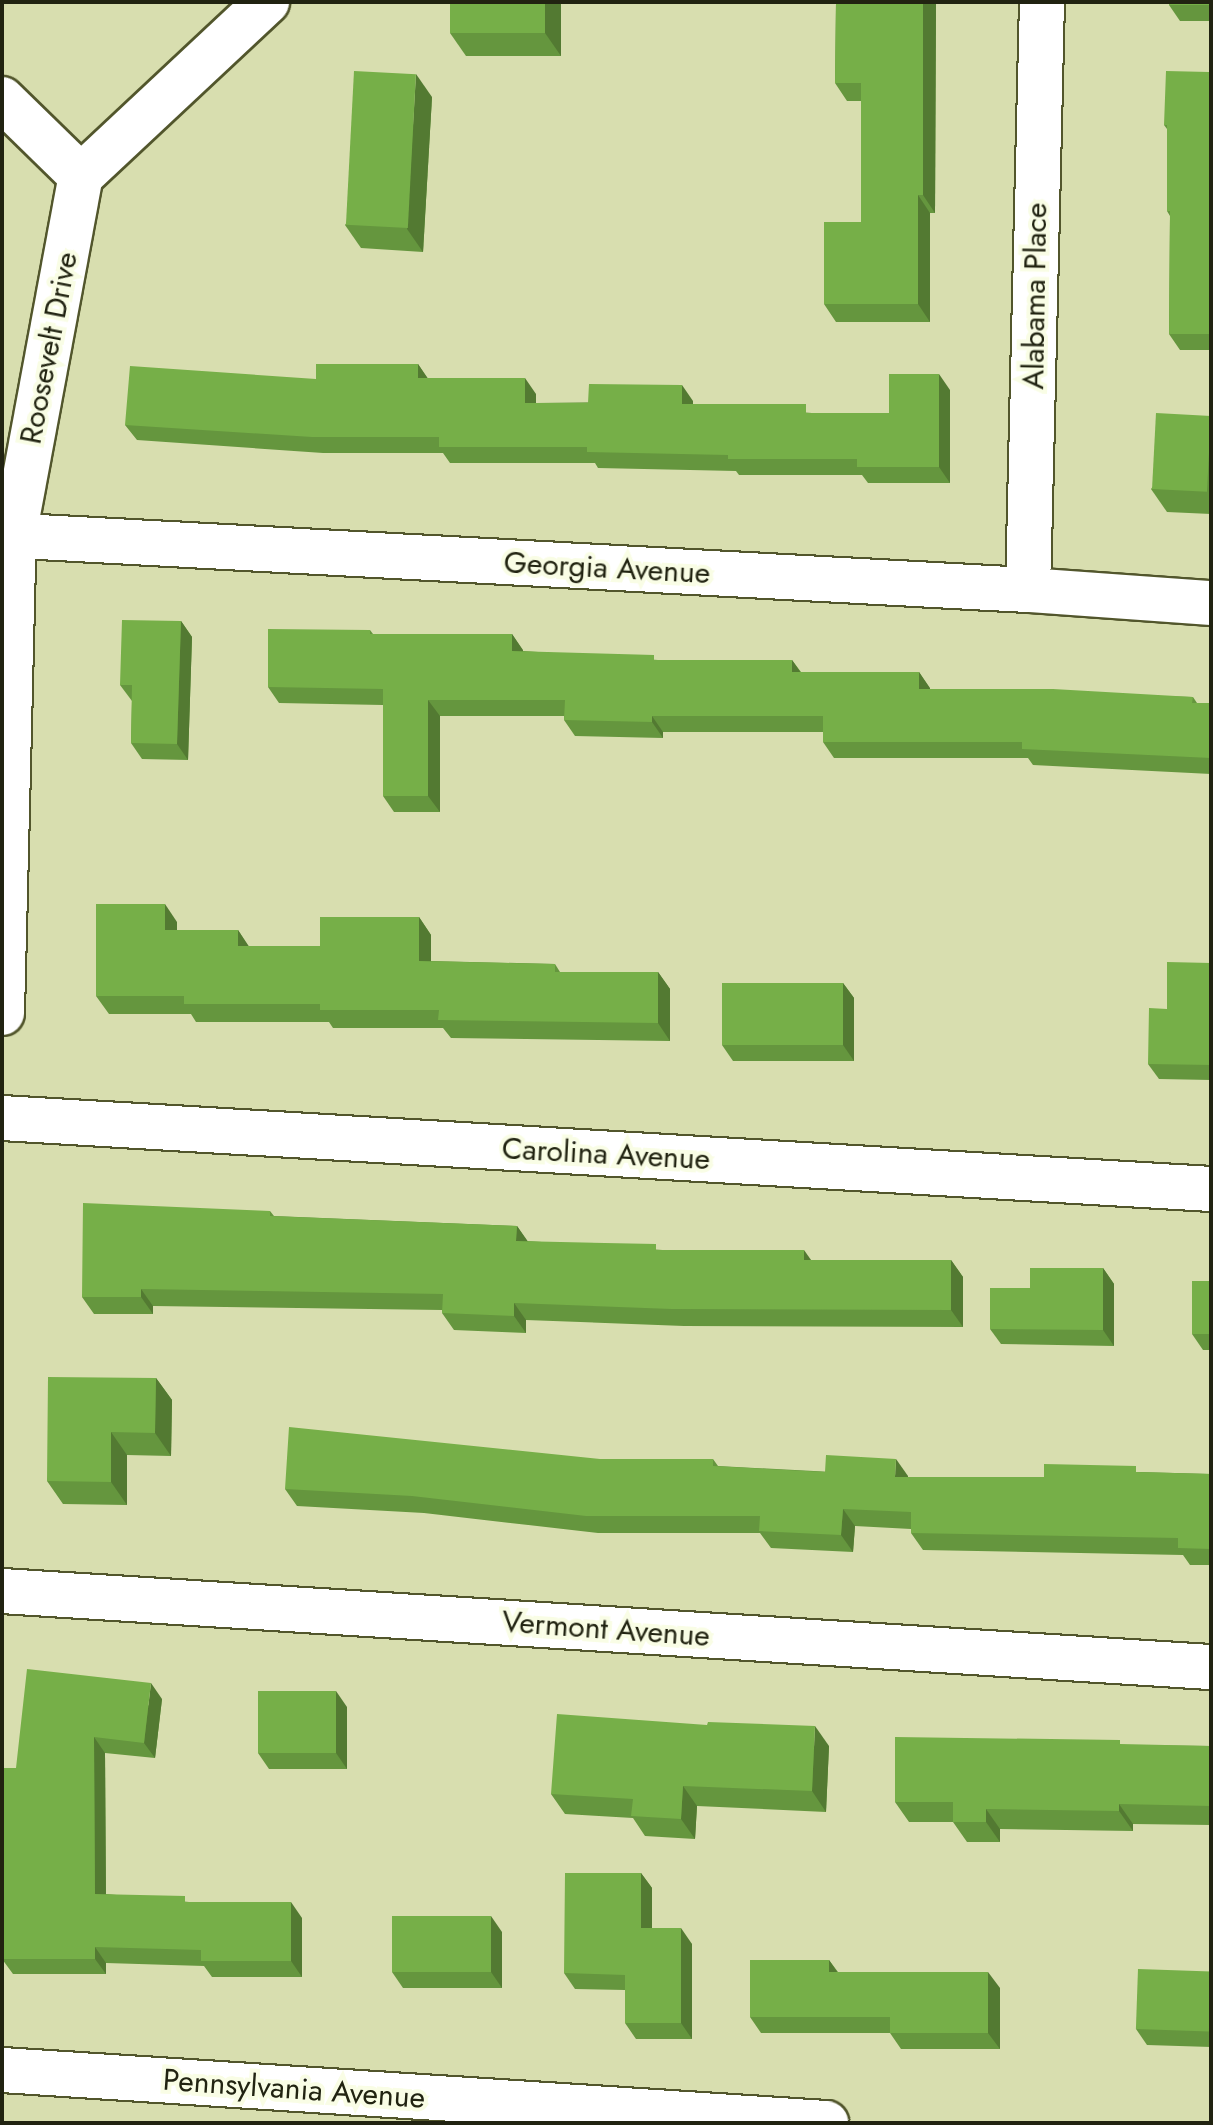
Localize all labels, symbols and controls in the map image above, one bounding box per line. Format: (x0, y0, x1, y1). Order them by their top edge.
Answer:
street label: Alabama Place (1015, 202, 1055, 390)
street label: Roosevelt Drive (13, 249, 85, 447)
street label: Georgia Avenue (503, 545, 711, 591)
street label: Carolina Avenue (501, 1131, 711, 1177)
street label: Vermont Avenue (501, 1604, 711, 1654)
street label: Pennsylvania Avenue (162, 2062, 426, 2116)

